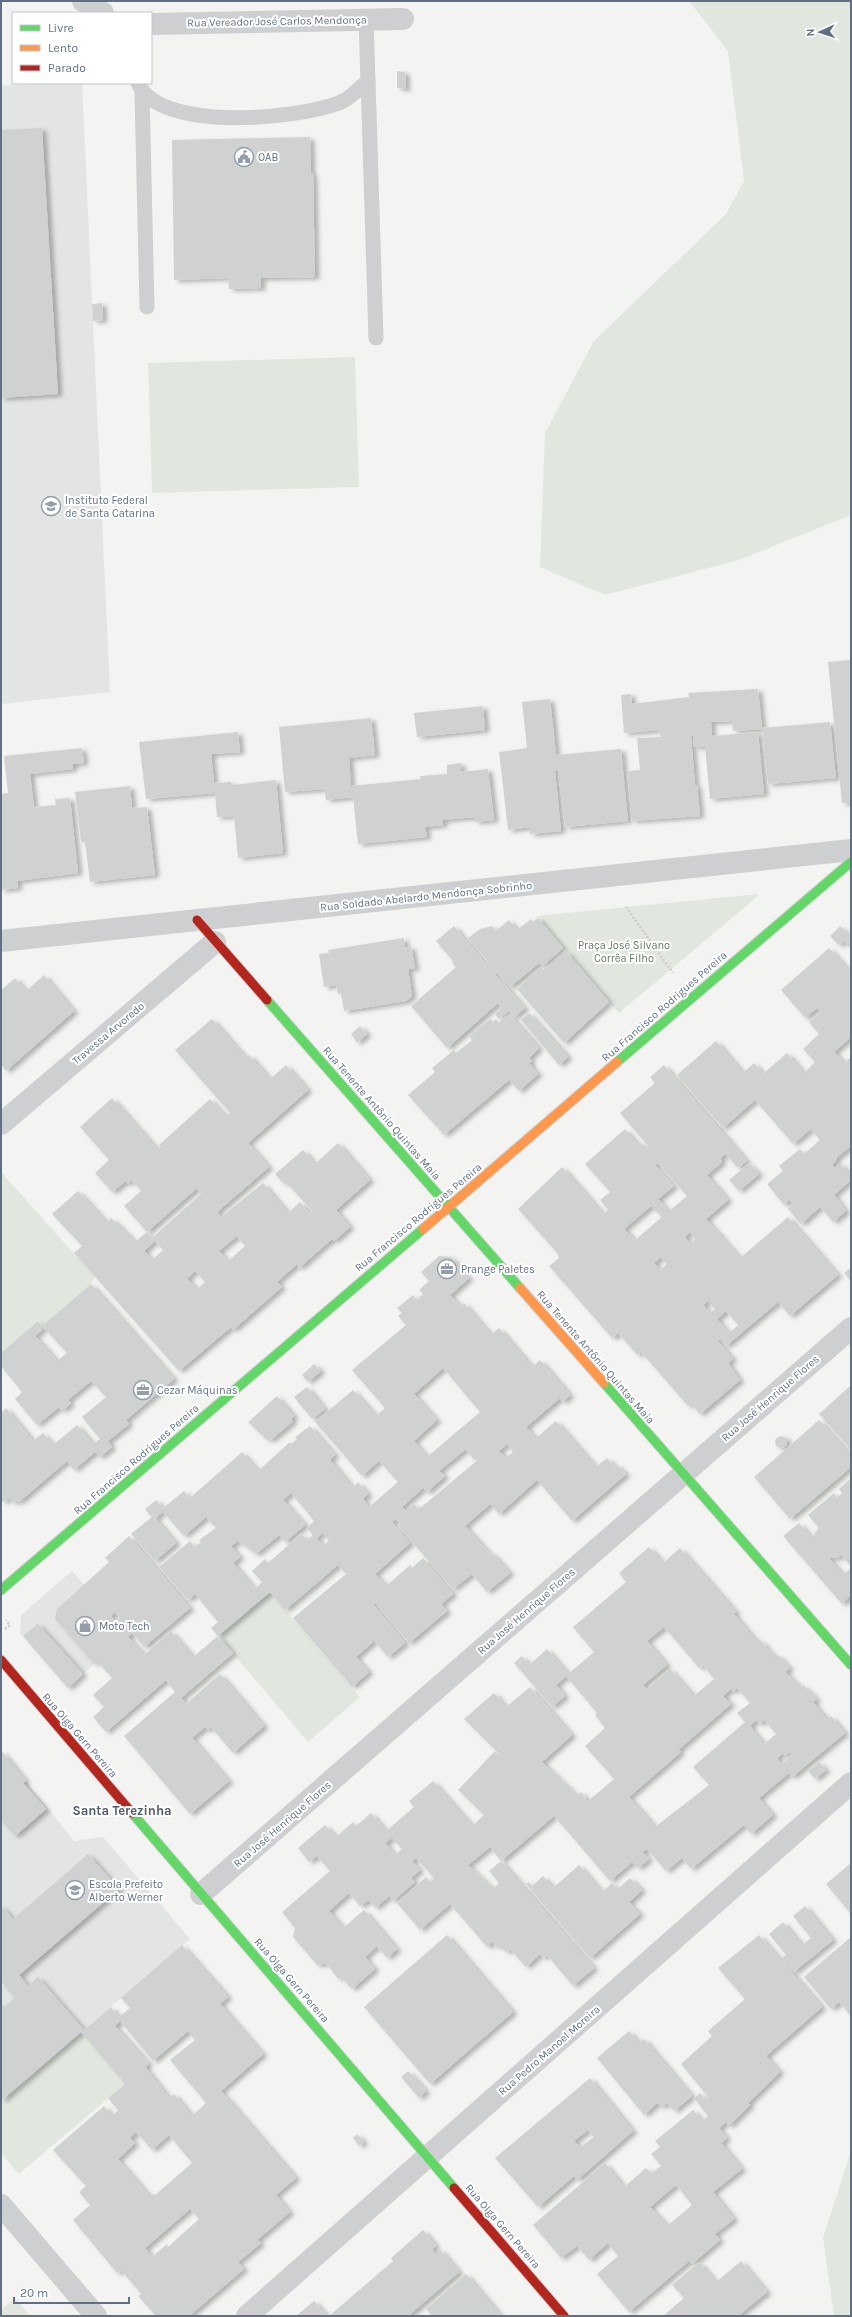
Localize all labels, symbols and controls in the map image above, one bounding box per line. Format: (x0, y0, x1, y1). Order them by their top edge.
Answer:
legend (12, 12, 152, 84)
north arrow (800, 12, 840, 52)
street label: Rua Vereador José Carlos Mendonça (187, 13, 367, 30)
text: Livre (48, 21, 74, 35)
text: N (804, 28, 817, 37)
text: Lento (48, 41, 78, 55)
text: Parado (48, 61, 86, 75)
public building icon: OAB (233, 146, 255, 168)
place label: OAB (258, 151, 278, 164)
place label: Instituto Federal de Santa Catarina (65, 494, 155, 520)
school or university icon: Instituto Federal de Santa Catarina (40, 495, 62, 517)
street label: Rua Soldado Abelardo Mendonça Sobrinho (319, 879, 533, 914)
park label: Praça José Silvano Corrêa Filho (578, 939, 670, 965)
street label: Rua Francisco Rodrigues Pereira (599, 948, 730, 1064)
street label: Travessa Arvoredo (70, 999, 147, 1067)
street label: Rua Tenente Antônio Quintas Maia (320, 1044, 443, 1183)
street label: Rua Francisco Rodrigues Pereira (352, 1160, 484, 1274)
office icon: Prange Paletes (436, 1258, 458, 1280)
place label: Prange Paletes (461, 1263, 535, 1276)
street label: Rua Tenente Antônio Quintas Maia (534, 1288, 657, 1427)
street label: Rua José Henrique Flores (719, 1352, 822, 1444)
office icon: Cezar Máquinas (132, 1379, 154, 1401)
place label: Cezar Máquinas (157, 1384, 238, 1397)
street label: Rua Francisco Rodrigues Pereira (71, 1401, 202, 1517)
street label: Rua José Henrique Flores (475, 1565, 578, 1657)
shop icon: Moto Tech (74, 1615, 96, 1637)
place label: Moto Tech (99, 1620, 150, 1633)
street label: Rua Olga Gern Pereira (39, 1690, 120, 1780)
street label: Rua José Henrique Flores (231, 1778, 334, 1870)
district label: Santa Terezinha (72, 1803, 172, 1818)
place label: Escola Prefeito Alberto Werner (89, 1878, 163, 1904)
school or university icon: Escola Prefeito Alberto Werner (64, 1879, 86, 1901)
street label: Rua Olga Gern Pereira (251, 1935, 332, 2025)
street label: Rua Pedro Manoel Moreira (496, 2003, 603, 2098)
street label: Rua Olga Gern Pereira (462, 2181, 543, 2271)
scale bar (14, 2279, 129, 2305)
text: 20 m (20, 2286, 48, 2300)

